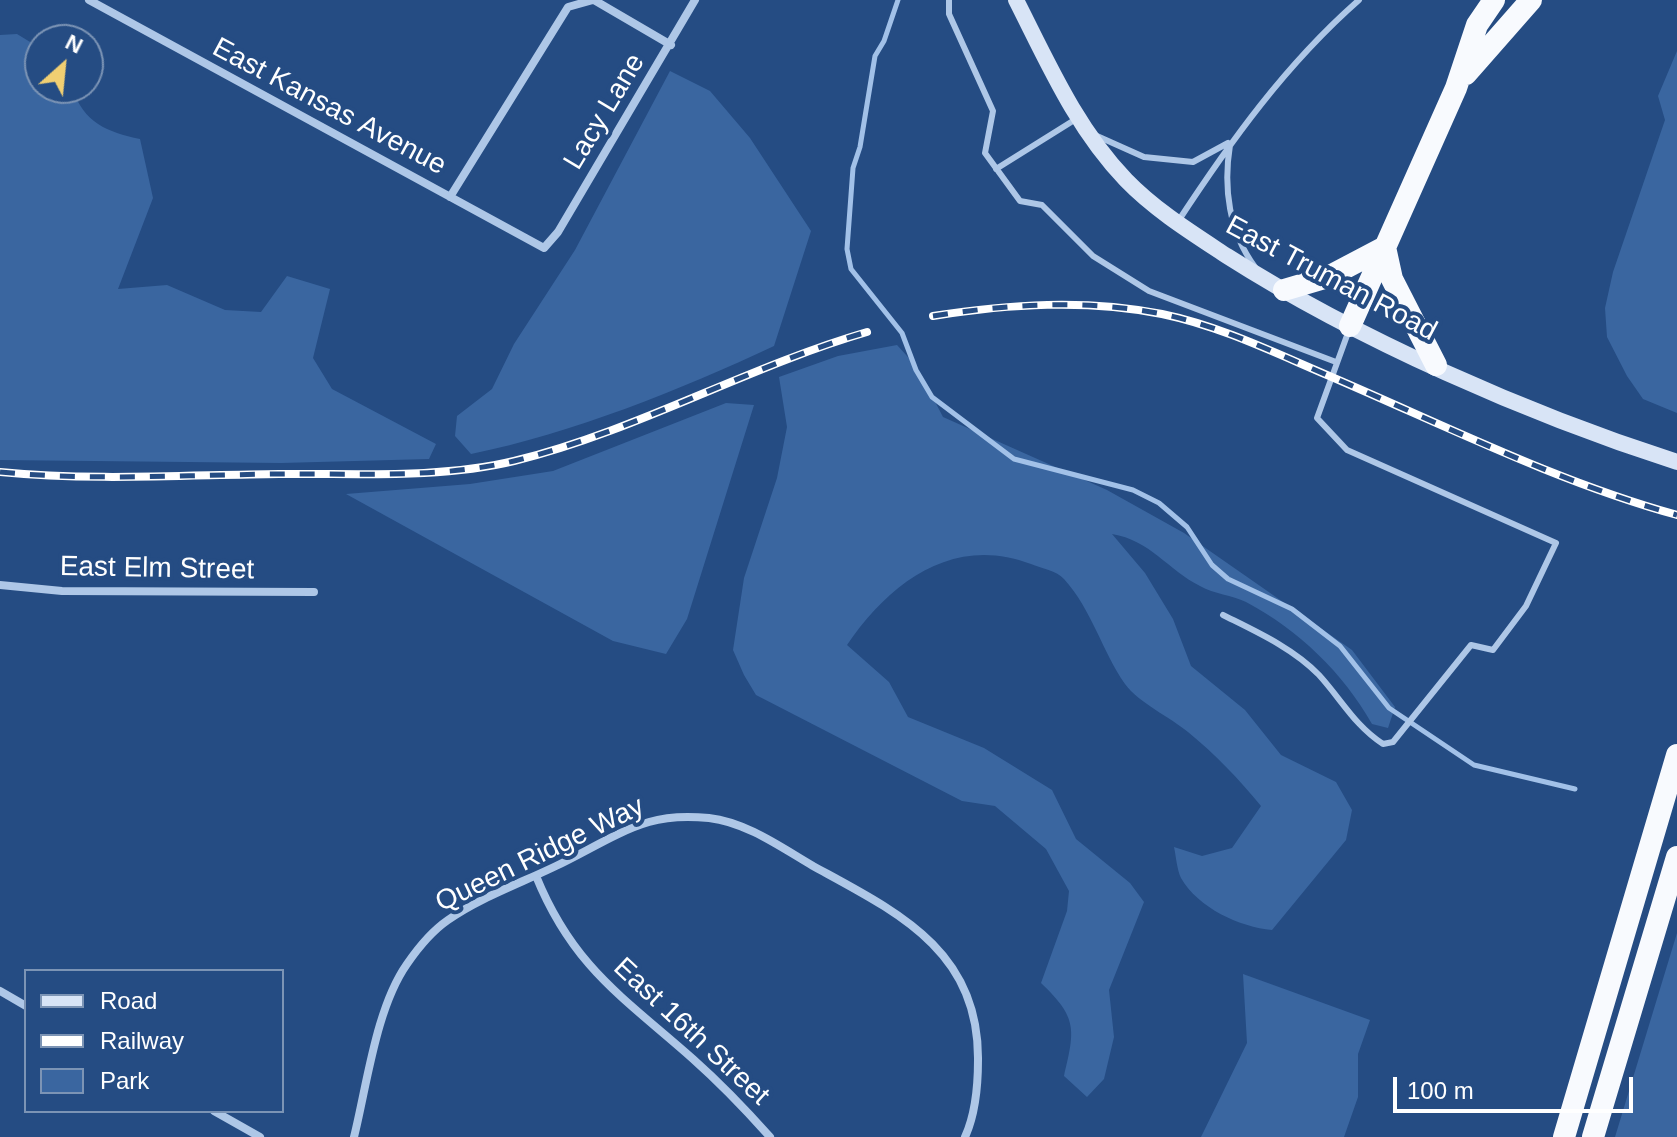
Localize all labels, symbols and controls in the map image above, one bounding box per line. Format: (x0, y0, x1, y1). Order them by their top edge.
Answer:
north arrow (24, 24, 104, 104)
text: N (61, 29, 87, 59)
street label: East Kansas Avenue (207, 31, 451, 183)
street label: Lacy Lane (557, 48, 653, 176)
street label: East Truman Road (1220, 209, 1442, 349)
street label: East Elm Street (59, 551, 255, 587)
street label: Queen Ridge Way (430, 790, 650, 920)
street label: East 16th Street (606, 951, 776, 1113)
legend (24, 969, 284, 1113)
text: Road (100, 987, 157, 1014)
text: Railway (100, 1027, 184, 1054)
scale bar (1397, 1061, 1637, 1111)
text: Park (100, 1067, 149, 1094)
text: 100 m (1407, 1077, 1474, 1104)

